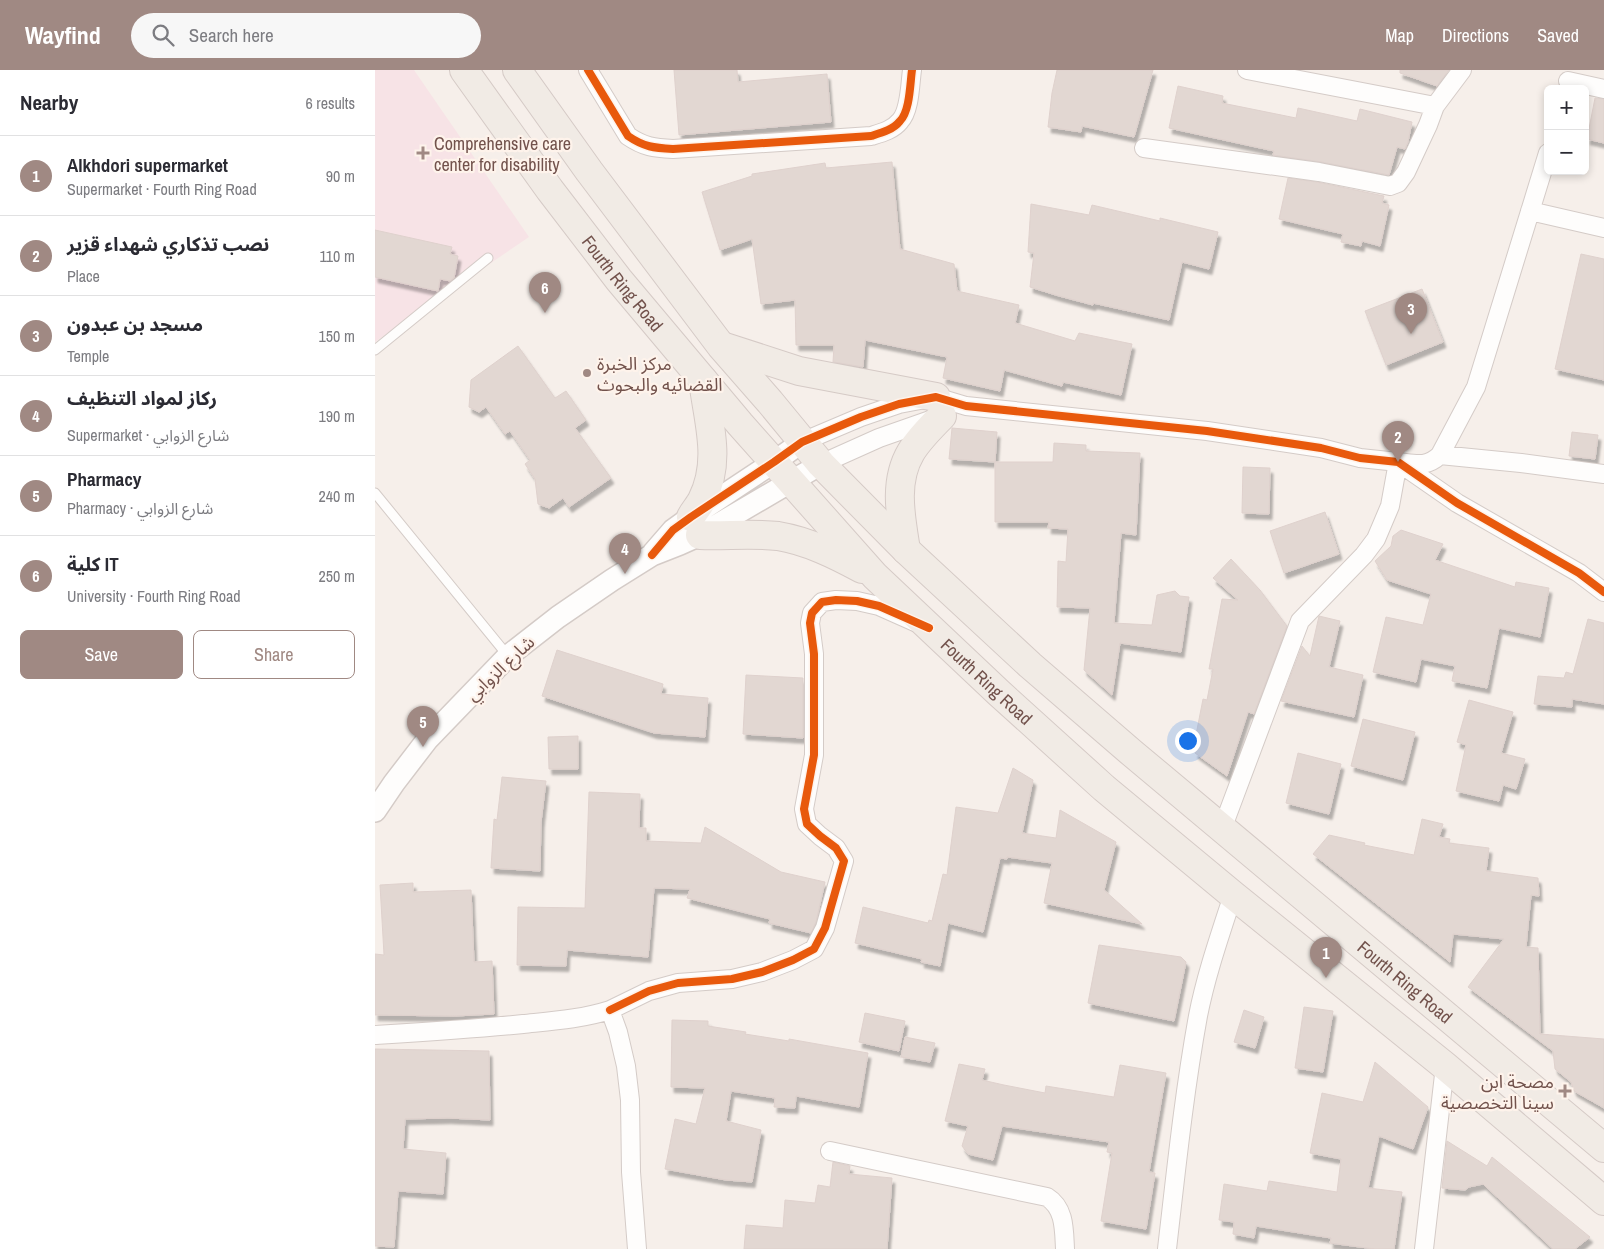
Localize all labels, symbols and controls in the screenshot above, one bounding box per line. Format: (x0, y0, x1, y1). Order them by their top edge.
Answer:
search box (131, 13, 481, 58)
text: Wayfind (25, 19, 101, 51)
icon: search (149, 21, 177, 49)
text: Search here (189, 22, 274, 48)
text: Map (1385, 23, 1414, 48)
text: Directions (1442, 23, 1509, 48)
text: Saved (1537, 23, 1579, 48)
map controls (1544, 85, 1589, 175)
button: + (1544, 85, 1589, 130)
text: Nearby (20, 88, 78, 117)
text: 6 results (305, 92, 355, 114)
button: − (1544, 130, 1589, 175)
place label: Comprehensive care center for disability (434, 131, 571, 177)
marker: Comprehensive care center for disability (416, 146, 430, 160)
text: Alkhdori supermarket (67, 152, 228, 178)
text: 1 (32, 165, 40, 187)
text: 90 m (326, 165, 355, 187)
text: Supermarket · Fourth Ring Road (67, 178, 257, 200)
street label: Fourth Ring Road (577, 230, 669, 337)
text: نصب تذكاري شهداء قزير (67, 231, 269, 257)
text: 2 (32, 245, 40, 267)
text: 110 m (319, 245, 355, 267)
text: Place (67, 265, 100, 287)
pin: 6 (529, 272, 561, 313)
pin: 3 (1395, 293, 1427, 334)
text: مسجد بن عبدون (67, 311, 203, 337)
text: 3 (32, 325, 40, 347)
text: 150 m (319, 325, 355, 347)
text: Temple (67, 345, 109, 367)
place label: مركز الخبرة القضائيه والبحوث (597, 351, 723, 397)
marker: مركز الخبرة القضائيه والبحوث (581, 367, 593, 379)
text: ركاز لمواد التنظيف (67, 385, 217, 411)
text: 4 (32, 405, 40, 427)
text: 190 m (319, 405, 355, 427)
pin: 2 (1382, 421, 1414, 462)
text: Supermarket · شارع الزوابي (67, 424, 229, 446)
text: Pharmacy (67, 466, 141, 492)
text: 5 (32, 485, 40, 507)
text: 240 m (319, 485, 355, 507)
text: Pharmacy · شارع الزوابي (67, 497, 213, 519)
pin: 4 (609, 533, 641, 574)
text: كلية IT (67, 551, 119, 577)
text: 6 (32, 565, 40, 587)
text: 250 m (319, 565, 355, 587)
text: University · Fourth Ring Road (67, 585, 241, 607)
button: Save (20, 630, 183, 679)
button: Share (193, 630, 355, 679)
street label: شارع الزوابي (460, 630, 541, 708)
street label: Fourth Ring Road (936, 632, 1038, 730)
pin: 5 (407, 706, 439, 747)
your location (1175, 728, 1201, 754)
street label: Fourth Ring Road (1352, 935, 1458, 1029)
pin: 1 (1310, 937, 1342, 978)
place label: مصحة ابن سينا التخصصية (1441, 1069, 1554, 1115)
marker: مصحة ابن سينا التخصصية (1558, 1084, 1572, 1098)

